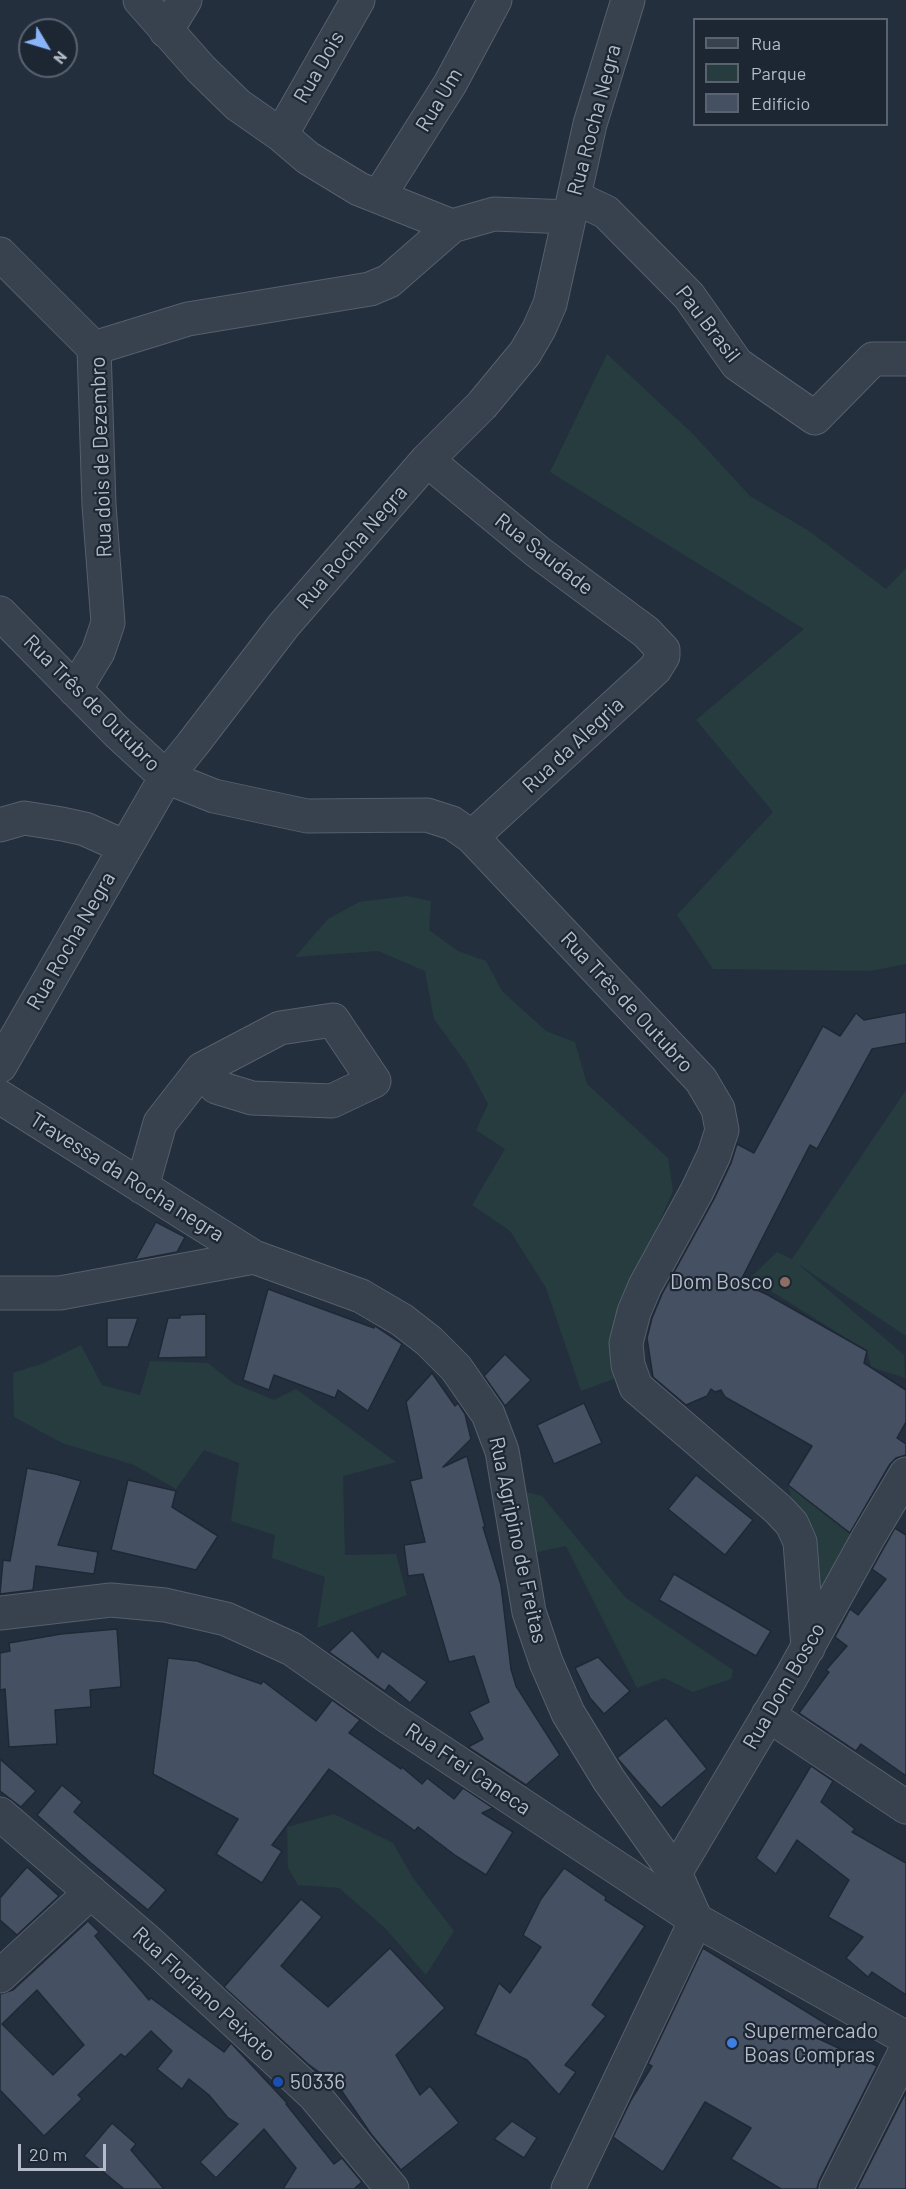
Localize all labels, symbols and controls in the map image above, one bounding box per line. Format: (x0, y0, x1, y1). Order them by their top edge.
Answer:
north arrow (18, 18, 78, 78)
legend (693, 18, 888, 126)
street label: Rua Dois (288, 27, 350, 107)
text: Rua (751, 32, 781, 54)
street label: Rua Rocha Negra (562, 42, 626, 198)
text: N (50, 48, 72, 68)
text: Parque (751, 62, 806, 84)
street label: Rua Um (410, 64, 468, 136)
text: Edifício (751, 92, 810, 114)
street label: Pau Brasil (670, 281, 746, 367)
street label: Rua dois de Dezembro (85, 356, 117, 558)
street label: Rua Rocha Negra (292, 480, 412, 614)
street label: Rua Saudade (490, 508, 598, 600)
street label: Rua Três de Outubro (18, 629, 166, 777)
street label: Rua da Alegria (517, 692, 629, 798)
street label: Rua Rocha Negra (21, 867, 121, 1015)
street label: Rua Três de Outubro (555, 926, 699, 1078)
street label: Travessa da Rocha negra (25, 1107, 229, 1247)
place label: Dom Bosco (670, 1269, 773, 1295)
marker: Dom Bosco (778, 1275, 792, 1289)
street label: Rua Agripino de Freitas (484, 1434, 552, 1646)
street label: Rua Dom Bosco (738, 1618, 830, 1754)
street label: Rua Frei Caneca (400, 1718, 536, 1820)
street label: Rua Floriano Peixoto (127, 1921, 281, 2067)
place label: Supermercado Boas Compras (744, 2018, 878, 2068)
marker: Supermercado Boas Compras (725, 2036, 739, 2050)
place label: 50336 (290, 2069, 345, 2095)
marker: 50336 (271, 2075, 285, 2089)
scale bar (21, 2132, 110, 2170)
text: 20 m (29, 2143, 67, 2165)

